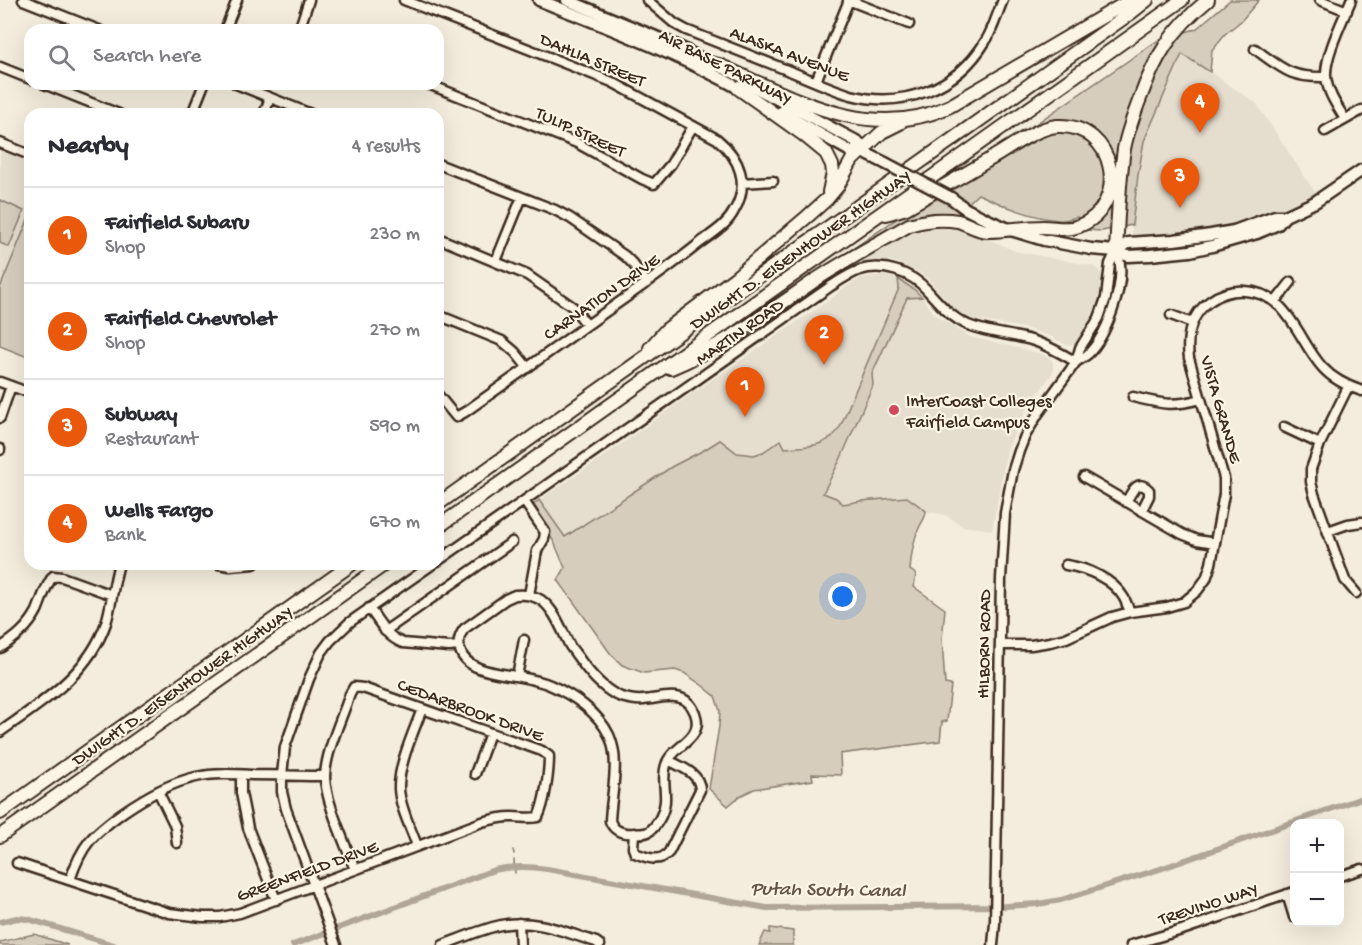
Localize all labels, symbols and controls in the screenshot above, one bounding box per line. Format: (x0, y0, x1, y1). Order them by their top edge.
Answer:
street label: ALASKA AVENUE (726, 23, 852, 88)
search box (24, 24, 444, 90)
street label: AIR BASE PARKWAY (655, 26, 795, 111)
street label: DAHLIA STREET (535, 29, 649, 93)
icon: search (45, 41, 78, 74)
text: Search here (93, 44, 201, 70)
pin: 4 (1180, 84, 1220, 133)
street label: TULIP STREET (531, 103, 629, 164)
text: Nearby (48, 132, 129, 163)
text: 4 results (352, 136, 420, 159)
pin: 3 (1160, 158, 1200, 208)
street label: DWIGHT D. EISENHOWER HIGHWAY (686, 167, 916, 336)
text: Fairfield Subaru (105, 211, 249, 237)
text: 1 (63, 224, 72, 247)
text: 230 m (370, 224, 420, 247)
text: Shop (105, 237, 145, 260)
street label: CARNATION DRIVE (540, 250, 665, 346)
street label: MARTIN ROAD (692, 295, 789, 371)
text: Fairfield Chevrolet (105, 307, 276, 333)
pin: 2 (804, 316, 844, 365)
text: 2 (63, 320, 72, 343)
text: 270 m (370, 320, 420, 343)
text: Shop (105, 333, 145, 356)
street label: VISTA GRANDE (1194, 353, 1245, 466)
pin: 1 (726, 368, 764, 417)
place label: InterCoast Colleges Fairfield Campus (905, 392, 1053, 434)
text: Subway (105, 403, 177, 429)
marker: InterCoast Colleges Fairfield Campus (887, 403, 901, 417)
text: 3 (62, 416, 73, 439)
text: 590 m (369, 416, 420, 439)
text: Restaurant (105, 429, 198, 452)
text: Wells Fargo (105, 499, 213, 525)
text: 4 (63, 512, 72, 535)
text: 670 m (369, 512, 420, 535)
text: Bank (105, 525, 145, 548)
your location (828, 582, 857, 611)
street label: HILBORN ROAD (974, 589, 997, 699)
street label: DWIGHT D. EISENHOWER HIGHWAY (68, 603, 298, 772)
street label: CEDARBROOK DRIVE (394, 675, 547, 748)
map controls (1290, 819, 1344, 927)
button: + (1290, 819, 1344, 873)
street label: GREENFIELD DRIVE (234, 837, 382, 908)
button: − (1290, 873, 1344, 927)
water label: Putah South Canal (750, 879, 907, 904)
street label: TREVINO WAY (1156, 879, 1261, 932)

